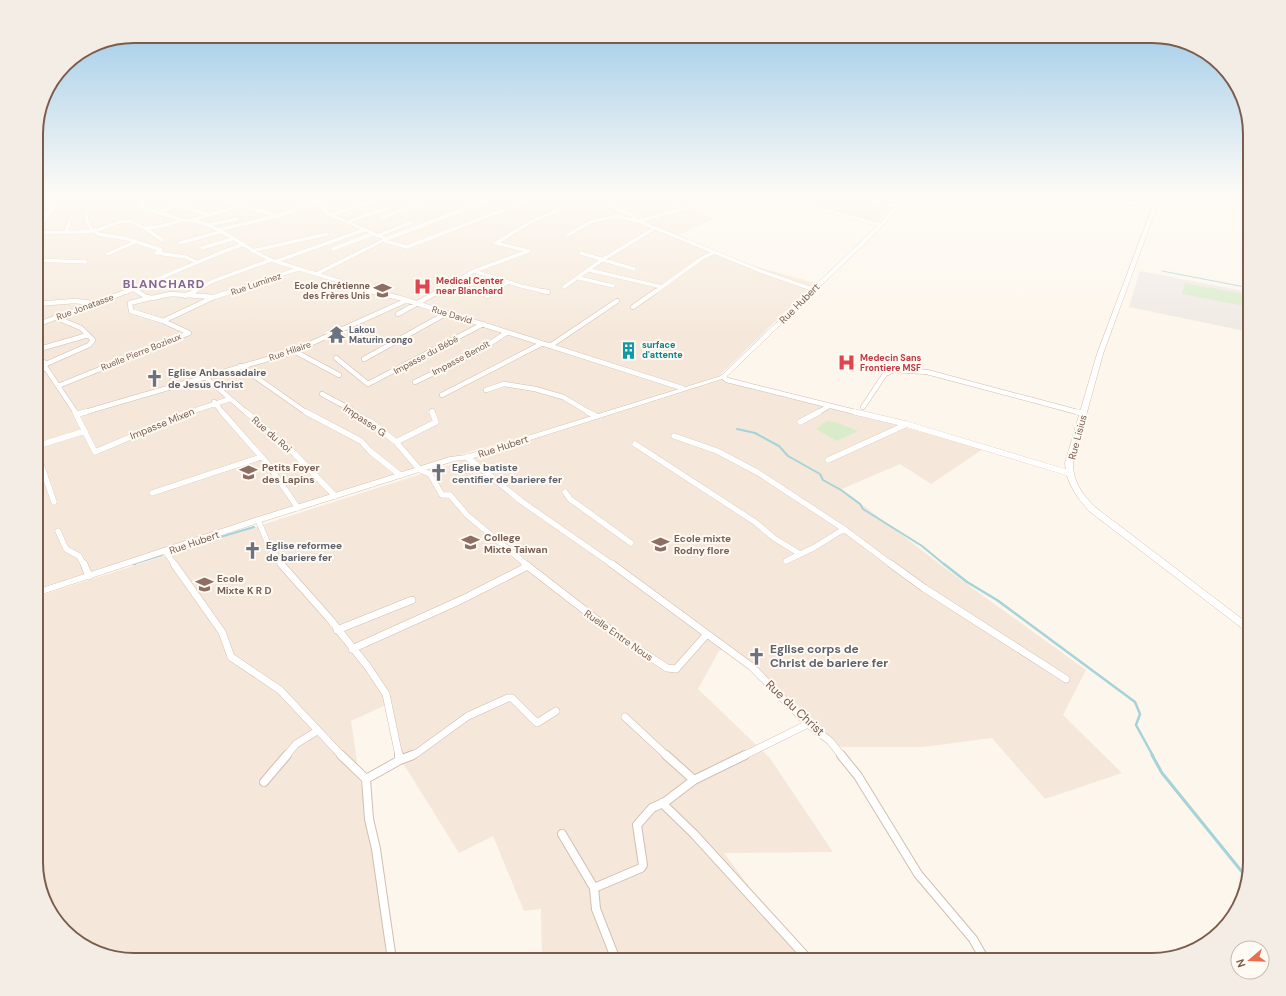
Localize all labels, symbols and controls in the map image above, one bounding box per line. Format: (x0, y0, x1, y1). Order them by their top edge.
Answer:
street label: Rue Luminez (229, 270, 283, 298)
place label: Medical Center near Blanchard (436, 275, 504, 297)
district label: BLANCHARD (123, 276, 205, 292)
hospital icon: Medical Center near Blanchard (413, 276, 433, 296)
place label: Ecole Chrétienne des Frères Unis (294, 280, 371, 302)
street label: Rue Hubert (776, 280, 822, 326)
school or university icon: Ecole Chrétienne des Frères Unis (373, 281, 393, 301)
street label: Rue Jonatasse (55, 291, 115, 323)
street label: Rue David (430, 303, 474, 327)
place label: Lakou Maturin congo (349, 324, 413, 346)
temple icon: Lakou Maturin congo (326, 325, 346, 345)
street label: Ruelle Pierre Bozieux (99, 330, 183, 374)
street label: Impasse du Bébé (392, 333, 460, 377)
street label: Rue Hilaire (267, 338, 313, 364)
street label: Impasse Benoît (430, 338, 492, 378)
place label: surface d'attente (642, 339, 683, 361)
building icon: surface d'attente (619, 340, 639, 360)
place label: Medecin Sans Frontiere MSF (860, 352, 922, 374)
hospital icon: Medecin Sans Frontiere MSF (837, 353, 857, 373)
place label: Eglise Anbassadaire de Jesus Christ (168, 366, 266, 391)
church icon: Eglise Anbassadaire de Jesus Christ (145, 368, 165, 388)
street label: Impasse G (341, 401, 389, 439)
street label: Impasse Mixen (128, 405, 197, 442)
street label: Rue Lisius (1065, 413, 1090, 461)
street label: Rue du Roi (249, 414, 294, 455)
street label: Rue Hubert (476, 432, 530, 461)
place label: Petits Foyer des Lapins (262, 461, 320, 486)
place label: Eglise batiste centifier de bariere fer (452, 461, 562, 486)
school or university icon: Petits Foyer des Lapins (239, 463, 259, 483)
church icon: Eglise batiste centifier de bariere fer (429, 463, 449, 483)
street label: Rue Hubert (167, 528, 221, 557)
place label: College Mixte Taiwan (484, 531, 548, 556)
place label: Ecole mixte Rodny flore (674, 532, 731, 557)
school or university icon: College Mixte Taiwan (461, 533, 481, 553)
school or university icon: Ecole mixte Rodny flore (651, 534, 671, 554)
place label: Eglise reformee de bariere fer (266, 539, 342, 564)
church icon: Eglise reformee de bariere fer (243, 541, 263, 561)
place label: Ecole Mixte K R D (217, 572, 272, 597)
school or university icon: Ecole Mixte K R D (194, 574, 214, 594)
street label: Ruelle Entre Nous (582, 607, 656, 664)
place label: Eglise corps de Christ de bariere fer (770, 641, 888, 671)
church icon: Eglise corps de Christ de bariere fer (747, 646, 767, 666)
street label: Rue du Christ (762, 677, 828, 740)
north arrow (1230, 940, 1270, 980)
text: N (1233, 957, 1248, 969)

